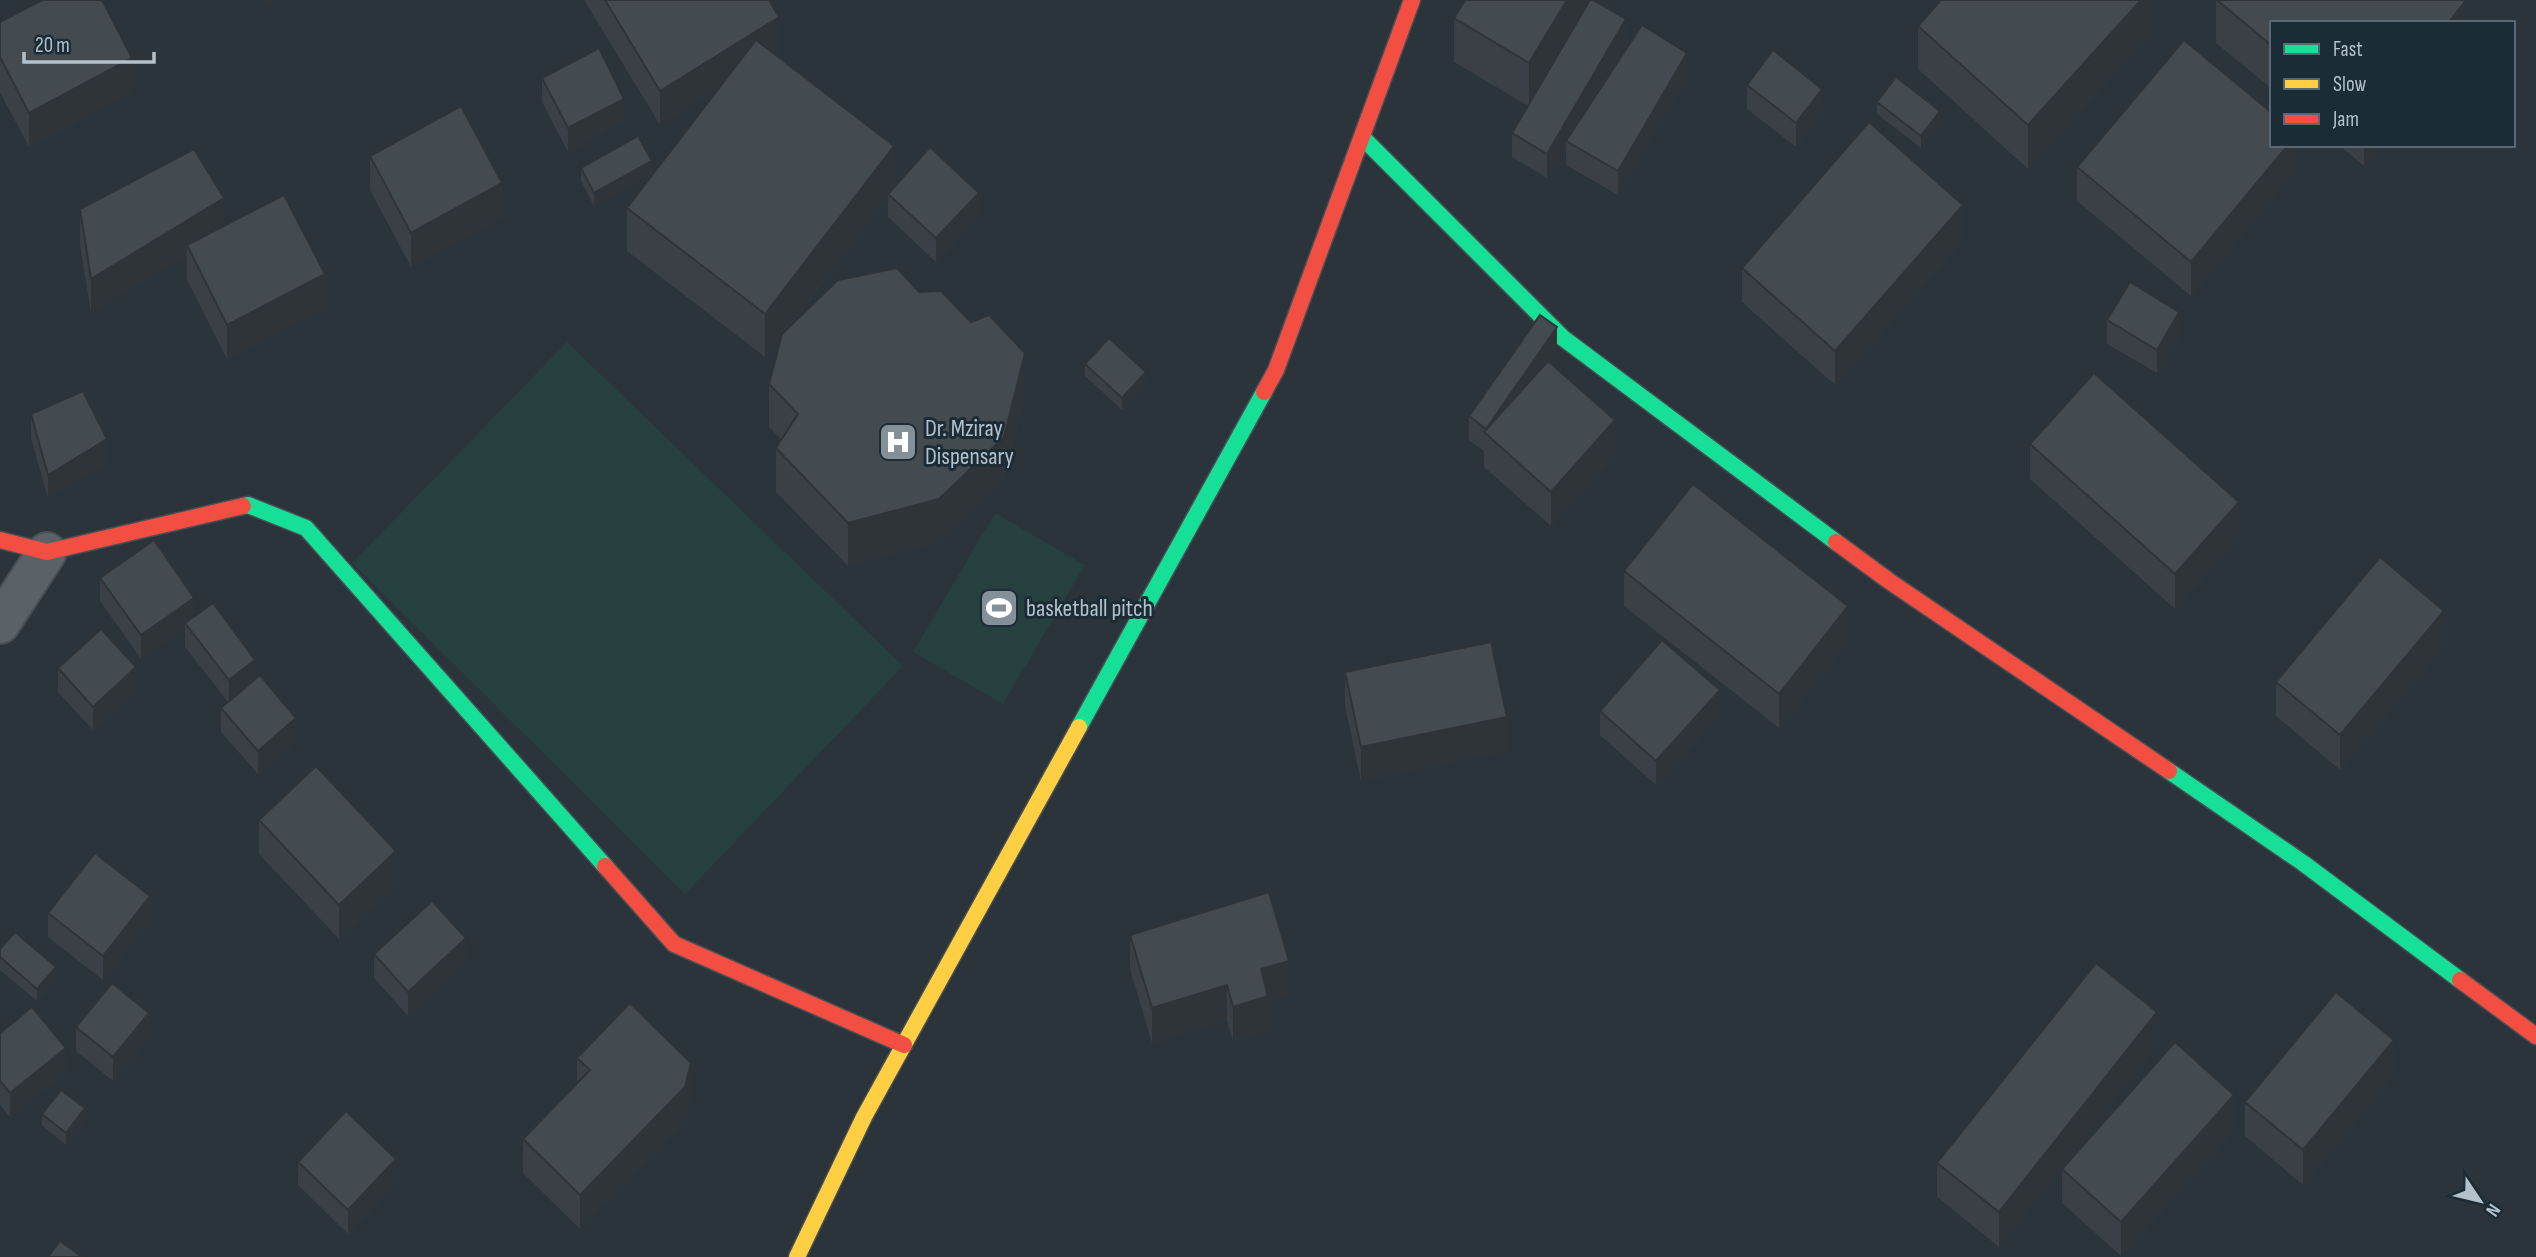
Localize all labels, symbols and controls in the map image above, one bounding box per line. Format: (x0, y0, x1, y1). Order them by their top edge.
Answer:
scale bar (24, 21, 154, 65)
legend (2270, 21, 2515, 147)
text: 20 m (35, 33, 70, 58)
text: Fast (2333, 37, 2363, 62)
text: Slow (2333, 72, 2367, 97)
text: Jam (2332, 107, 2359, 132)
place label: Dr. Mziray Dispensary (925, 414, 1014, 471)
hospital icon: Dr. Mziray Dispensary (877, 421, 919, 463)
sports icon: basketball pitch (978, 587, 1020, 629)
place label: basketball pitch (1026, 594, 1153, 623)
north arrow (2445, 1166, 2515, 1236)
text: N (2480, 1199, 2505, 1221)

